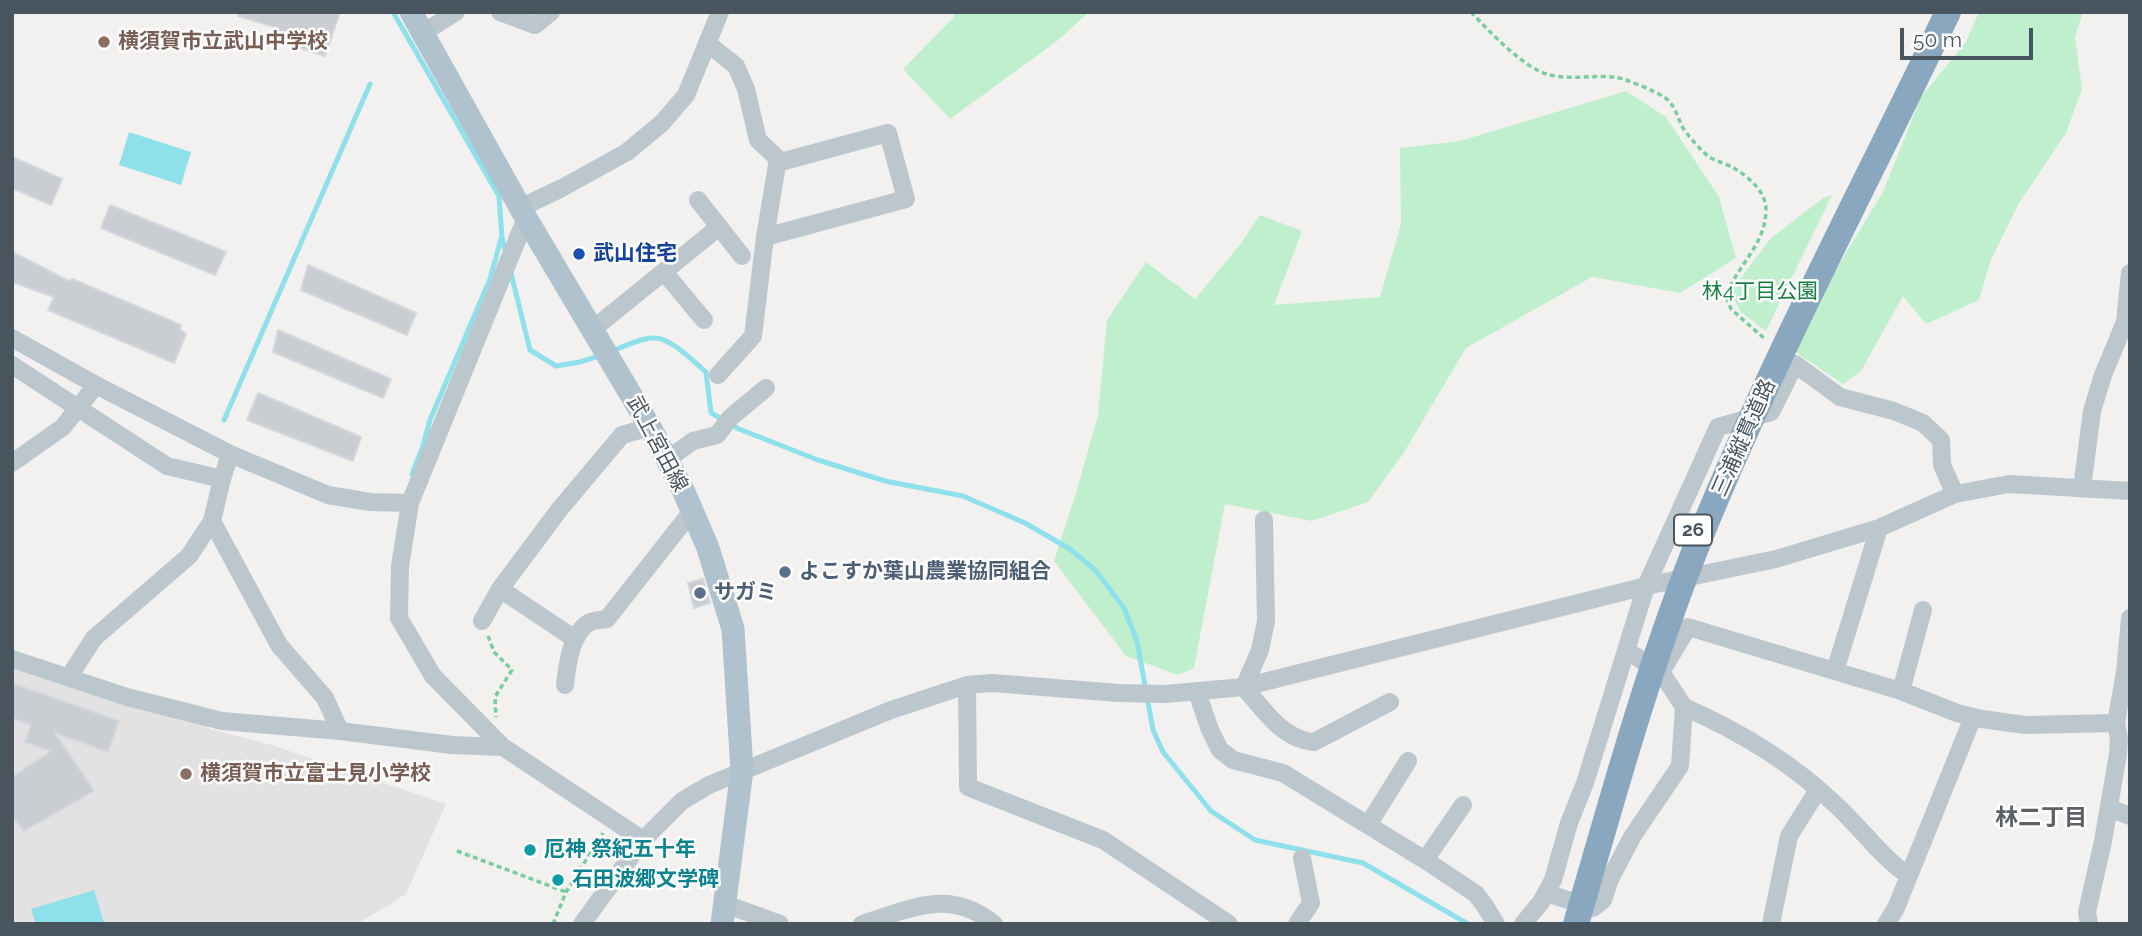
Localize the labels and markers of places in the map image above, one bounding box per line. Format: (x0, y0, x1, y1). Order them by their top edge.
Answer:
place label: 横須賀市立武山中学校 (118, 29, 328, 55)
marker: 横須賀市立武山中学校 (96, 34, 112, 50)
place label: 武山住宅 (593, 241, 677, 267)
marker: 武山住宅 (571, 246, 587, 262)
place label: よこすか葉山農業協同組合 (799, 559, 1051, 585)
marker: よこすか葉山農業協同組合 (777, 564, 793, 580)
place label: サガミ (714, 580, 777, 606)
marker: サガミ (692, 585, 708, 601)
place label: 横須賀市立富士見小学校 (200, 761, 431, 787)
marker: 横須賀市立富士見小学校 (178, 766, 194, 782)
place label: 厄神 祭紀五十年 (544, 837, 696, 863)
marker: 厄神 祭紀五十年 (522, 842, 538, 858)
place label: 石田波郷文学碑 (572, 867, 719, 893)
marker: 石田波郷文学碑 (550, 872, 566, 888)

